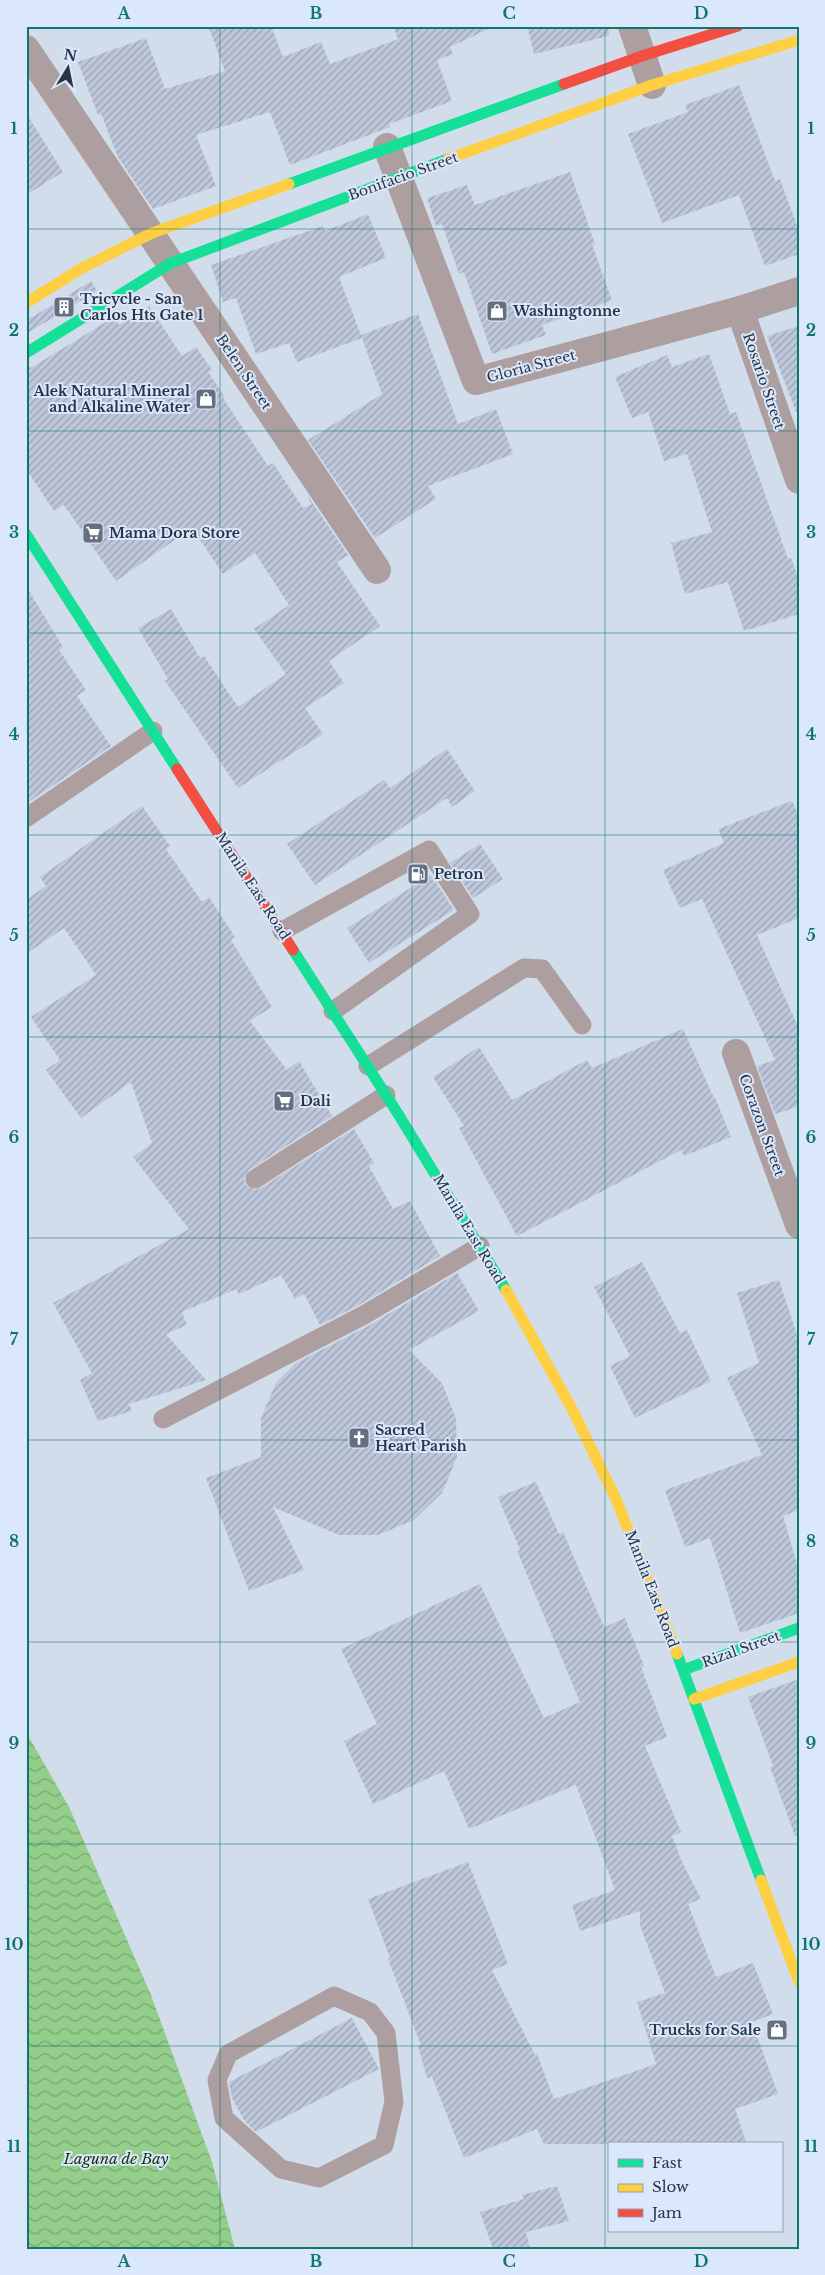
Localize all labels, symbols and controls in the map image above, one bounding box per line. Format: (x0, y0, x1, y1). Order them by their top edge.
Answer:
text: A (117, 3, 132, 23)
text: B (310, 3, 323, 23)
text: C (502, 3, 516, 23)
text: D (694, 3, 708, 23)
north arrow (42, 42, 92, 92)
text: N (62, 45, 78, 65)
text: 1 (11, 118, 18, 138)
text: 1 (808, 118, 815, 138)
street label: Bonifacio Street (346, 148, 461, 204)
place label: Tricycle - San Carlos Hts Gate 1 (80, 290, 203, 324)
building icon: Tricycle - San Carlos Hts Gate 1 (52, 295, 76, 319)
shop icon: Washingtonne (485, 299, 509, 323)
place label: Washingtonne (512, 302, 620, 320)
text: 2 (9, 320, 19, 340)
text: 2 (806, 320, 816, 340)
street label: Rosario Street (739, 330, 789, 432)
street label: Belen Street (212, 331, 276, 414)
street label: Gloria Street (485, 345, 578, 386)
place label: Alek Natural Mineral and Alkaline Water (33, 382, 190, 416)
shop icon: Alek Natural Mineral and Alkaline Water (194, 387, 218, 411)
supermarket icon: Mama Dora Store (81, 521, 105, 545)
text: 3 (9, 522, 19, 542)
text: 3 (806, 522, 816, 542)
place label: Mama Dora Store (109, 524, 240, 542)
text: 4 (9, 724, 19, 744)
text: 4 (806, 724, 816, 744)
street label: Manila East Road (212, 829, 295, 944)
fuel station icon: Petron (406, 862, 430, 886)
place label: Petron (434, 865, 484, 883)
text: 5 (9, 925, 19, 945)
text: 5 (806, 925, 816, 945)
street label: Corazon Street (735, 1071, 789, 1179)
supermarket icon: Dali (272, 1089, 296, 1113)
place label: Dali (300, 1092, 331, 1110)
text: 6 (9, 1127, 20, 1147)
text: 6 (806, 1127, 817, 1147)
street label: Manila East Road (429, 1171, 509, 1287)
text: 7 (10, 1329, 19, 1349)
text: 7 (807, 1329, 816, 1349)
place label: Sacred Heart Parish (375, 1421, 467, 1455)
church icon: Sacred Heart Parish (347, 1426, 371, 1450)
street label: Manila East Road (621, 1528, 683, 1651)
text: 8 (9, 1531, 19, 1551)
text: 8 (806, 1531, 816, 1551)
street label: Rizal Street (699, 1626, 783, 1671)
text: 9 (9, 1733, 20, 1753)
text: 9 (806, 1733, 817, 1753)
text: 10 (4, 1934, 24, 1954)
text: 10 (801, 1934, 821, 1954)
shop icon: Trucks for Sale (765, 2018, 789, 2042)
place label: Trucks for Sale (649, 2021, 761, 2039)
text: 11 (7, 2136, 21, 2156)
text: 11 (804, 2136, 818, 2156)
legend (608, 2142, 782, 2232)
water label: Laguna de Bay (63, 2149, 169, 2168)
text: Fast (652, 2153, 683, 2172)
text: Slow (652, 2177, 689, 2196)
text: Jam (650, 2203, 682, 2222)
text: A (117, 2251, 132, 2271)
text: B (310, 2251, 323, 2271)
text: C (502, 2251, 516, 2271)
text: D (694, 2251, 708, 2271)

